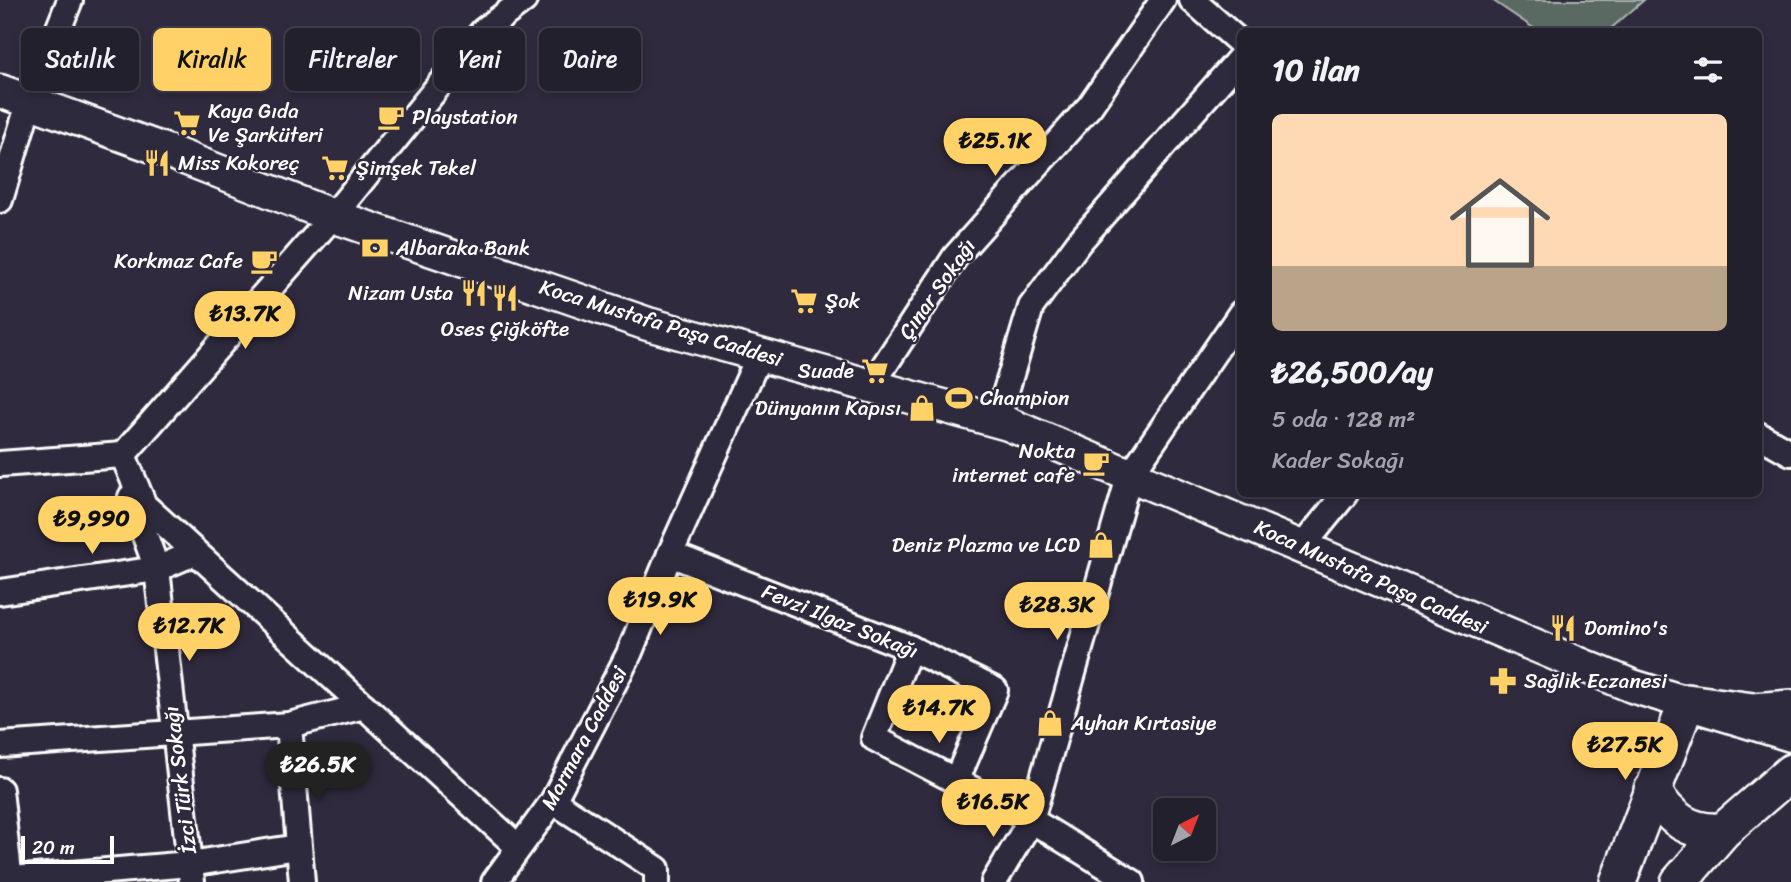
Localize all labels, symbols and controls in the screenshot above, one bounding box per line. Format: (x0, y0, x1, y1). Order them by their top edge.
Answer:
chip: Satılık (21, 28, 139, 91)
chip: Kiralık (153, 28, 271, 91)
chip: Filtreler (285, 28, 420, 91)
chip: Yeni (434, 28, 525, 91)
chip: Daire (539, 28, 641, 91)
text: 10 ilan (1272, 43, 1360, 97)
icon: filters (1689, 51, 1727, 89)
place label: Kaya Gıda Ve Şarküteri (208, 92, 324, 154)
place label: Playstation (412, 98, 518, 136)
cafe icon: Playstation (376, 102, 406, 132)
supermarket icon: Kaya Gıda Ve Şarküteri (172, 108, 202, 138)
pin: ₺25.1K (938, 118, 1052, 178)
text: ₺25.1K (960, 120, 1030, 161)
place label: Miss Kokoreç (178, 144, 300, 182)
restaurant icon: Miss Kokoreç (142, 148, 172, 178)
place label: Şimşek Tekel (356, 149, 477, 187)
supermarket icon: Şimşek Tekel (320, 153, 350, 183)
icon: home (1437, 160, 1563, 286)
place label: Albaraka Bank (395, 229, 530, 267)
street label: Çınar Sokağı (888, 230, 986, 348)
bank icon: Albaraka Bank (360, 233, 390, 263)
place label: Korkmaz Cafe (114, 242, 243, 280)
cafe icon: Korkmaz Cafe (249, 246, 279, 276)
street label: Koca Mustafa Paşa Caddesi (535, 268, 788, 378)
place label: Nizam Usta (348, 274, 453, 312)
restaurant icon: Nizam Usta (459, 278, 489, 308)
place label: Şok (825, 282, 861, 320)
restaurant icon: Oses Çiğköfte (490, 283, 520, 313)
supermarket icon: Şok (789, 286, 819, 316)
pin: ₺13.7K (188, 292, 302, 351)
text: ₺13.7K (210, 293, 280, 334)
place label: Oses Çiğköfte (441, 310, 569, 348)
text: ₺26,500/ay (1272, 345, 1433, 399)
place label: Suade (798, 352, 854, 390)
supermarket icon: Suade (860, 356, 890, 386)
place label: Champion (980, 379, 1069, 417)
sports icon: Champion (944, 383, 974, 413)
place label: Dünyanın Kapısı (755, 389, 901, 427)
shop icon: Dünyanın Kapısı (907, 393, 937, 423)
text: 5 oda · 128 m² (1272, 399, 1415, 440)
place label: Nokta internet cafe (952, 432, 1075, 494)
text: Kader Sokağı (1272, 440, 1404, 481)
cafe icon: Nokta internet cafe (1081, 448, 1111, 478)
pin: ₺9,990 (35, 496, 149, 556)
text: ₺9,990 (54, 498, 130, 539)
street label: Koca Mustafa Paşa Caddesi (1248, 508, 1495, 646)
place label: Deniz Plazma ve LCD (892, 526, 1080, 564)
shop icon: Deniz Plazma ve LCD (1086, 530, 1116, 560)
street label: Fevzi Ilgaz Sokağı (756, 572, 924, 670)
pin: ₺19.9K (603, 578, 717, 637)
text: ₺19.9K (624, 579, 696, 620)
pin: ₺28.3K (1000, 582, 1114, 642)
text: ₺28.3K (1020, 584, 1094, 625)
pin: ₺12.7K (132, 604, 246, 663)
text: ₺12.7K (154, 605, 224, 646)
place label: Domino's (1584, 609, 1668, 647)
restaurant icon: Domino's (1548, 613, 1578, 643)
street label: Marmara Caddesi (530, 658, 639, 817)
place label: Sağlık Eczanesi (1524, 662, 1668, 700)
pharmacy icon: Sağlık Eczanesi (1488, 666, 1518, 696)
pin: ₺14.7K (882, 686, 996, 745)
text: ₺14.7K (903, 687, 975, 728)
street label: İzci Türk Sokağı (152, 704, 208, 857)
place label: Ayhan Kırtasiye (1070, 704, 1216, 742)
shop icon: Ayhan Kırtasiye (1035, 708, 1065, 738)
pin: ₺27.5K (1568, 722, 1682, 782)
text: ₺27.5K (1588, 724, 1662, 765)
pin: ₺26.5K (261, 742, 375, 802)
text: ₺26.5K (281, 744, 355, 785)
pin: ₺16.5K (936, 780, 1050, 839)
text: ₺16.5K (958, 781, 1028, 822)
north arrow (1153, 798, 1216, 861)
map controls (1153, 798, 1216, 861)
text: 20 m (32, 831, 75, 864)
scale bar (21, 833, 114, 865)

